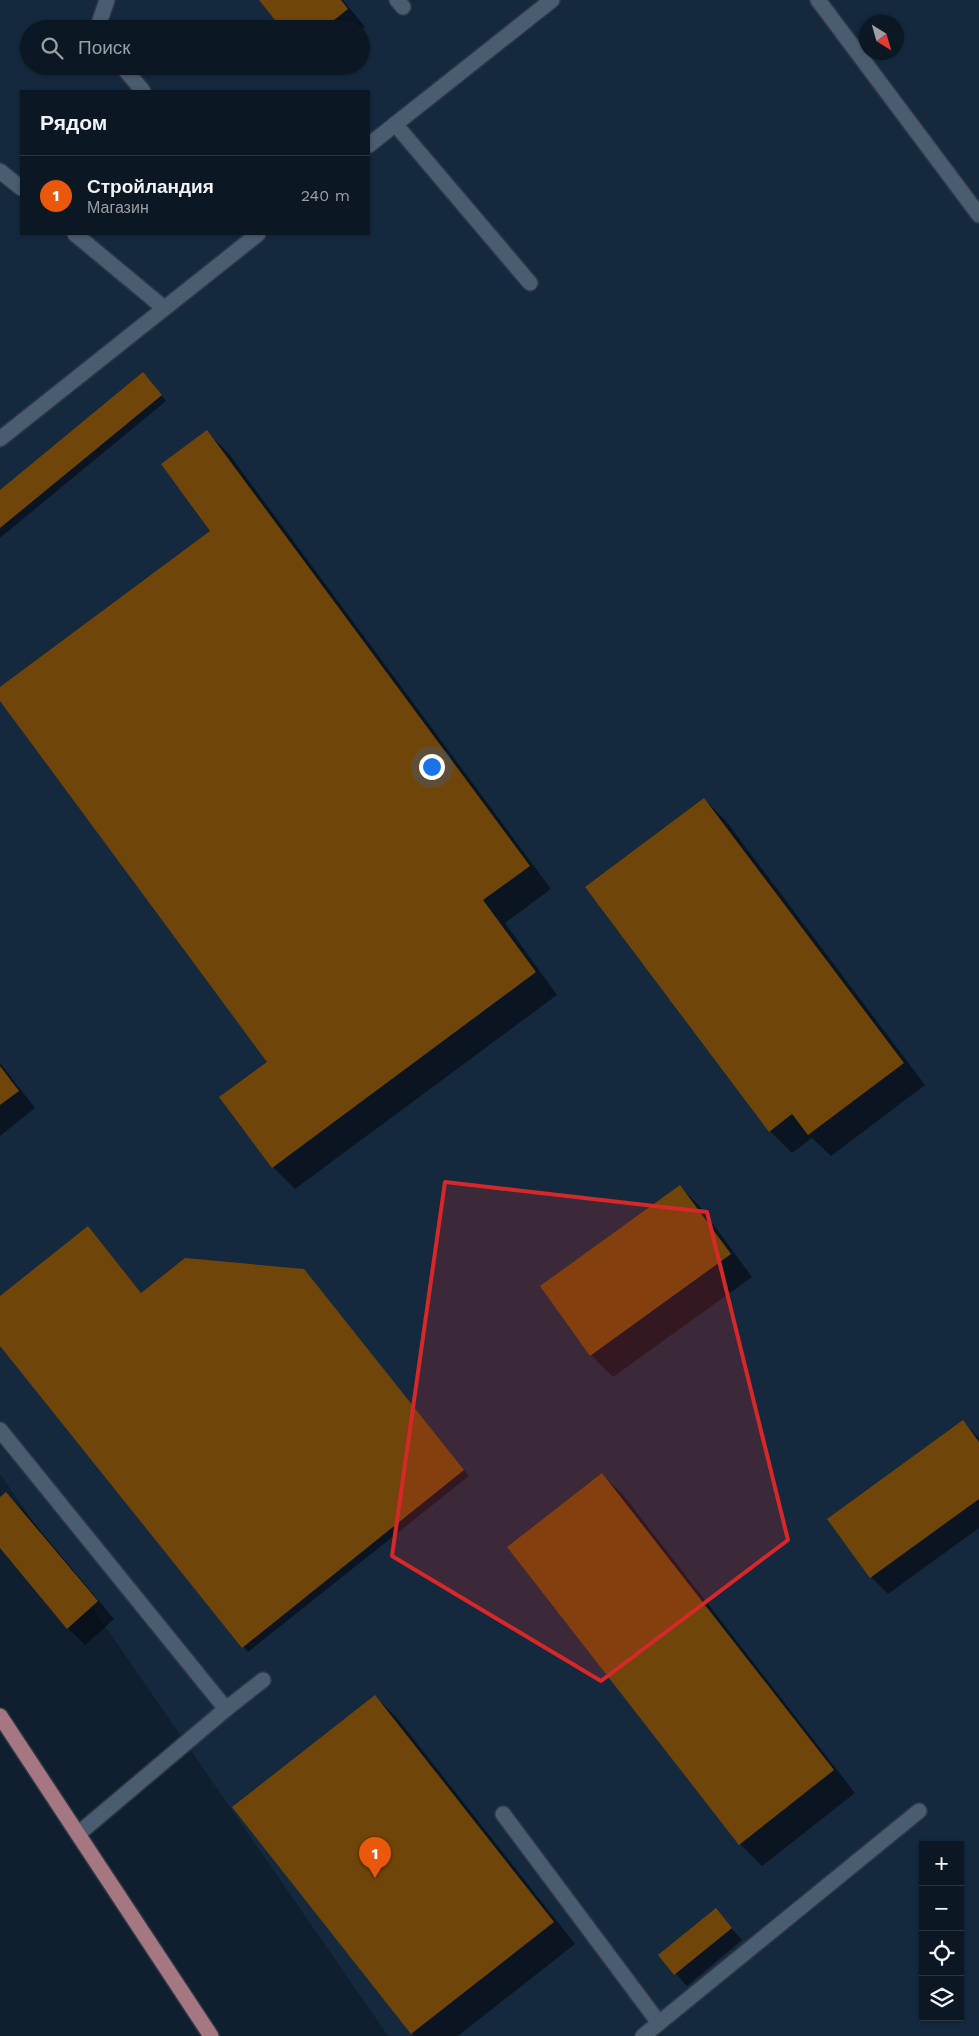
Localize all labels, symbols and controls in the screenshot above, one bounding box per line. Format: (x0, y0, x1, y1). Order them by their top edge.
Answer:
north arrow (859, 15, 904, 60)
search box (20, 20, 370, 75)
icon: search (38, 34, 66, 62)
text: Поиск (78, 36, 131, 59)
text: Рядом (40, 110, 107, 135)
text: Стройландия (87, 175, 214, 198)
text: 1 (53, 186, 59, 205)
text: 240 m (301, 186, 350, 205)
text: Магазин (87, 198, 149, 217)
your location (419, 754, 445, 780)
pin: 1 (359, 1837, 391, 1878)
map controls (919, 1841, 964, 2021)
button: + (919, 1841, 964, 1886)
button: − (919, 1886, 964, 1931)
button: locate (919, 1931, 964, 1976)
button: layers (919, 1976, 964, 2021)

